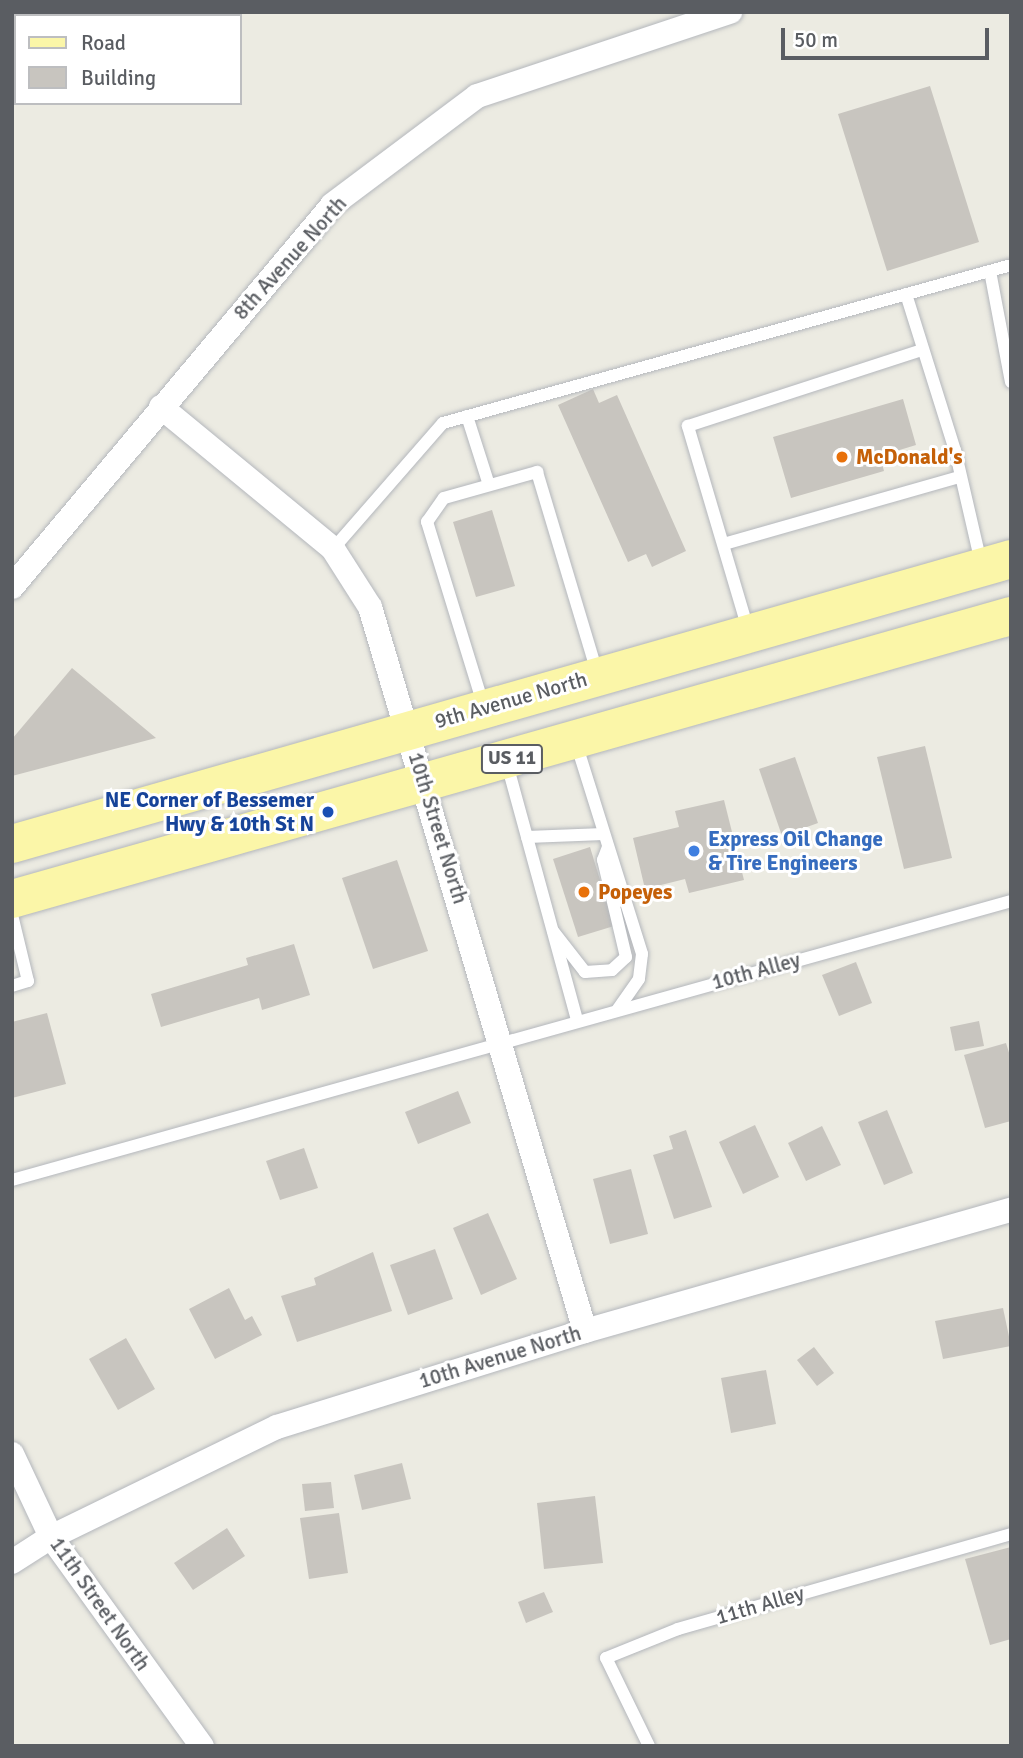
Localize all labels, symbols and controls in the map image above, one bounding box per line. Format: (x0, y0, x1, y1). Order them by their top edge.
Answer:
legend (14, 14, 242, 105)
scale bar (785, 14, 993, 58)
text: 50 m (794, 27, 838, 53)
text: Road (81, 30, 126, 56)
text: Building (81, 65, 156, 91)
street label: 8th Avenue North (228, 191, 352, 325)
place label: McDonald's (856, 444, 963, 470)
marker: McDonald's (834, 449, 850, 465)
street label: 9th Avenue North (432, 666, 590, 734)
road number: US 11 (480, 744, 544, 774)
street label: 10th Street North (403, 749, 473, 907)
place label: NE Corner of Bessemer Hwy & 10th St N (105, 787, 314, 837)
marker: NE Corner of Bessemer Hwy & 10th St N (320, 804, 336, 820)
place label: Express Oil Change & Tire Engineers (708, 826, 883, 876)
marker: Express Oil Change & Tire Engineers (686, 843, 702, 859)
place label: Popeyes (598, 879, 672, 905)
marker: Popeyes (576, 884, 592, 900)
street label: 10th Alley (709, 947, 803, 995)
street label: 10th Avenue North (416, 1320, 584, 1394)
street label: 11th Street North (44, 1532, 156, 1676)
street label: 11th Alley (713, 1580, 807, 1630)

